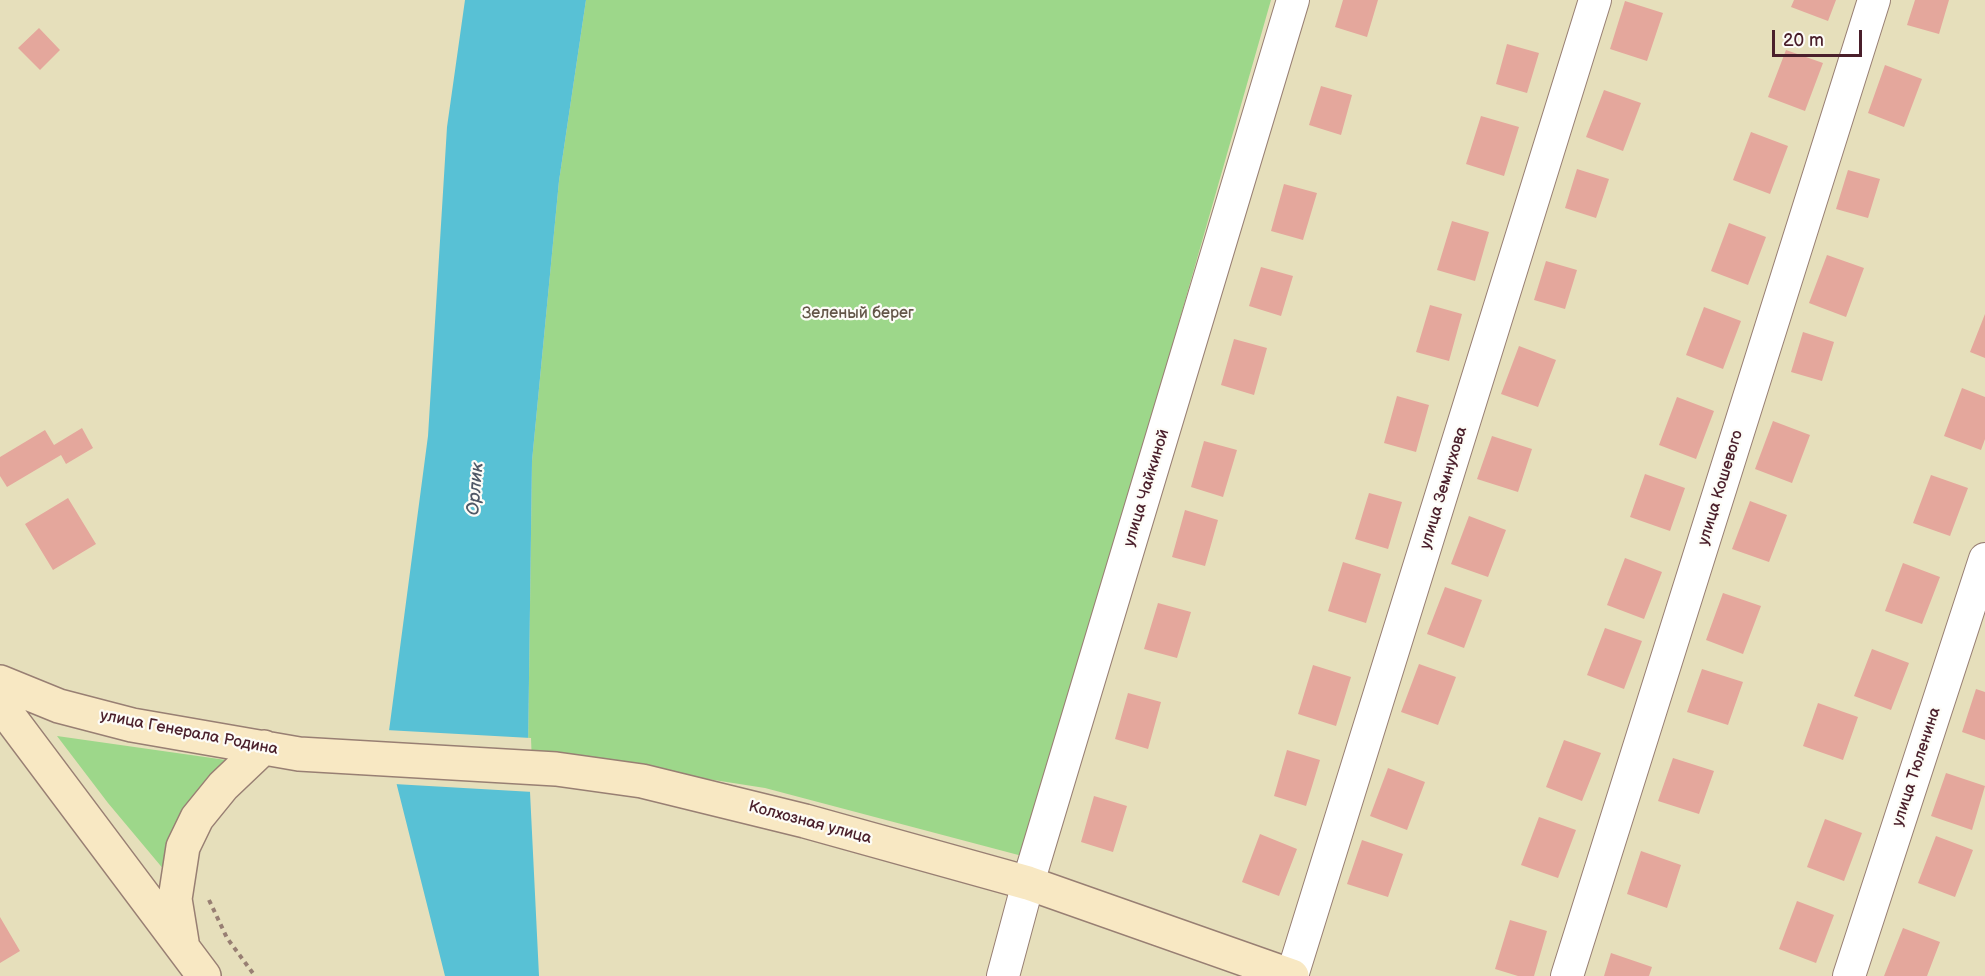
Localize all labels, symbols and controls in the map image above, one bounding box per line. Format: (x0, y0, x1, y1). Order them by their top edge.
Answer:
scale bar (1775, 18, 1865, 56)
text: 20 m (1783, 30, 1824, 51)
park label: Зеленый берег (802, 304, 914, 324)
street label: улица Земнухова (1416, 424, 1472, 552)
street label: улица Чайкиной (1120, 427, 1174, 549)
street label: улица Кошевого (1694, 428, 1748, 548)
water label: Орлик (463, 462, 489, 516)
street label: улица Тюленина (1889, 705, 1945, 829)
street label: улица Генерала Родина (98, 706, 280, 760)
street label: Колхозная улица (746, 797, 874, 849)

